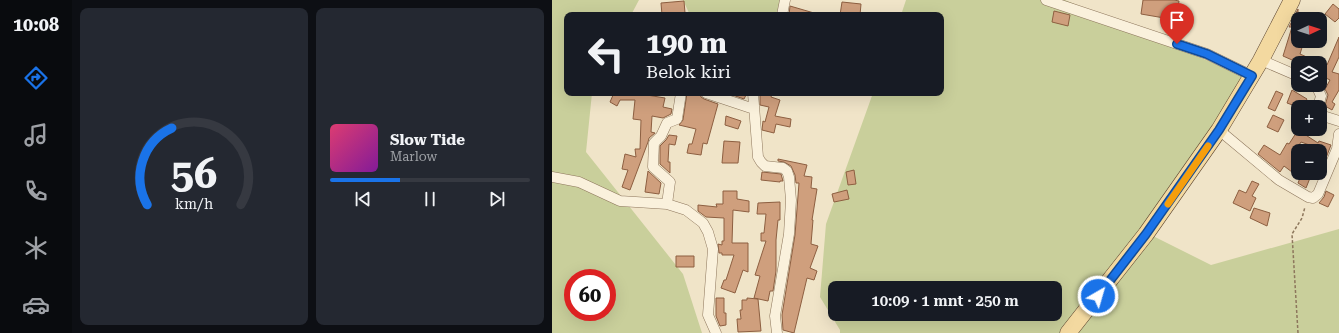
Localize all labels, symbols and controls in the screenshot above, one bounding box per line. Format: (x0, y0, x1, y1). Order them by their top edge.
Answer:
pin (1160, 3, 1194, 44)
icon: arrive (1166, 9, 1188, 31)
north arrow (1291, 12, 1327, 48)
map controls (1291, 12, 1327, 180)
text: 10:08 (13, 14, 59, 35)
text: 190 m (646, 27, 727, 60)
icon: left (580, 28, 632, 80)
button: layers (1291, 56, 1327, 92)
text: Belok kiri (646, 61, 731, 82)
icon: directions (22, 64, 50, 92)
button: + (1291, 100, 1327, 136)
icon: music (22, 121, 50, 149)
text: Slow Tide (390, 131, 465, 149)
button: − (1291, 144, 1327, 180)
text: 56 (171, 148, 217, 197)
text: Marlow (390, 149, 437, 164)
icon: phone (22, 177, 50, 205)
icon: previous (352, 188, 374, 210)
icon: pause (419, 188, 441, 210)
icon: next (486, 188, 508, 210)
text: km/h (175, 195, 213, 211)
icon: climate (22, 234, 50, 262)
speed limit sign: 60 (564, 269, 616, 321)
position arrow (1077, 275, 1119, 317)
icon: car (22, 291, 50, 319)
text: 10:09 · 1 mnt · 250 m (871, 292, 1019, 310)

